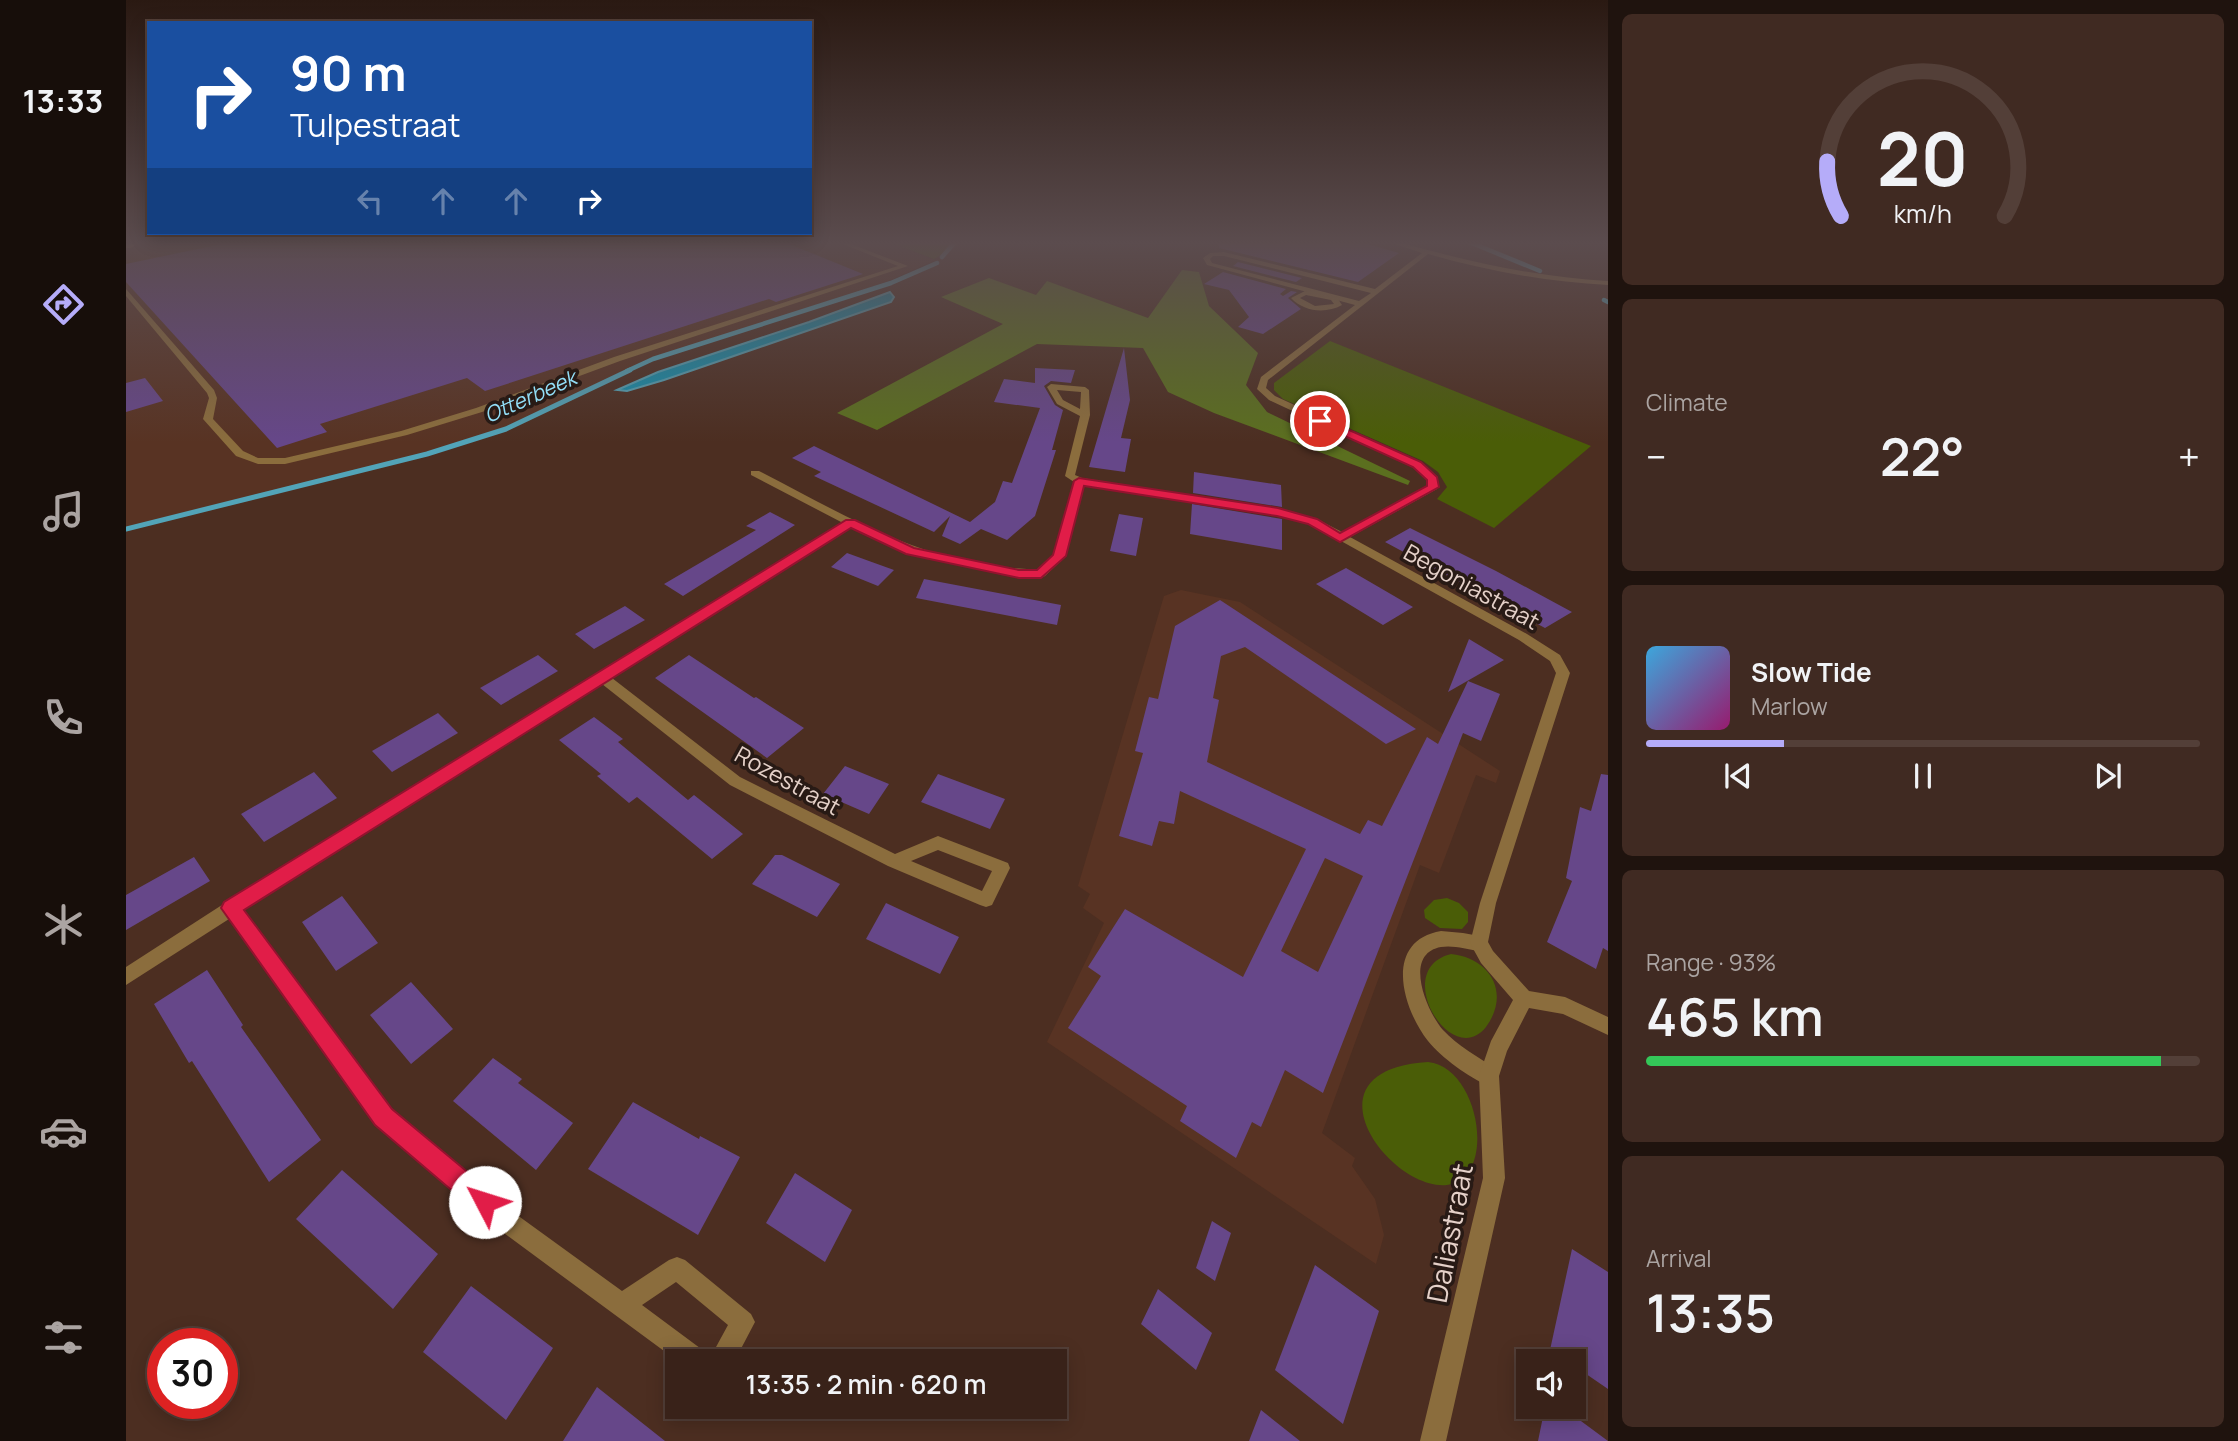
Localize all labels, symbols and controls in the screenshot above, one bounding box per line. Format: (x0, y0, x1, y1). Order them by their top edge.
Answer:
text: 90 m (290, 39, 407, 106)
icon: right (175, 49, 266, 140)
text: 13:33 (23, 79, 103, 123)
text: Tulpestraat (290, 103, 461, 147)
text: 20 (1877, 108, 1969, 208)
icon: left (351, 182, 389, 220)
icon: ahead (424, 182, 462, 220)
icon: ahead (497, 182, 535, 220)
icon: right (570, 182, 608, 220)
text: km/h (1894, 196, 1952, 231)
icon: directions (39, 280, 88, 329)
water label: Otterbeek (480, 362, 583, 429)
text: Climate (1646, 386, 1728, 418)
pin (1290, 391, 1350, 451)
icon: arrive (1301, 402, 1339, 440)
text: 22° (1880, 421, 1965, 492)
text: − (1646, 430, 1667, 482)
text: + (2178, 430, 2200, 482)
icon: music (39, 487, 88, 536)
street label: Begoniastraat (1398, 536, 1546, 636)
text: Slow Tide (1751, 654, 1872, 690)
text: Marlow (1751, 690, 1828, 722)
icon: phone (39, 693, 88, 742)
street label: Rozestraat (729, 738, 847, 822)
icon: previous (1719, 757, 1757, 795)
icon: pause (1904, 757, 1942, 795)
icon: next (2089, 757, 2127, 795)
icon: climate (39, 900, 88, 949)
text: Range · 93% (1646, 946, 1776, 978)
text: 465 km (1646, 981, 1824, 1052)
icon: car (39, 1107, 88, 1156)
street label: Daliastraat (1417, 1160, 1481, 1306)
position arrow (448, 1165, 522, 1239)
text: Arrival (1646, 1242, 1712, 1274)
text: 13:35 (1646, 1277, 1775, 1348)
icon: filters (39, 1313, 88, 1362)
speed limit sign: 30 (147, 1328, 238, 1419)
map controls (1516, 1349, 1586, 1419)
button: sound (1516, 1349, 1586, 1419)
text: 13:35 · 2 min · 620 m (746, 1366, 986, 1402)

